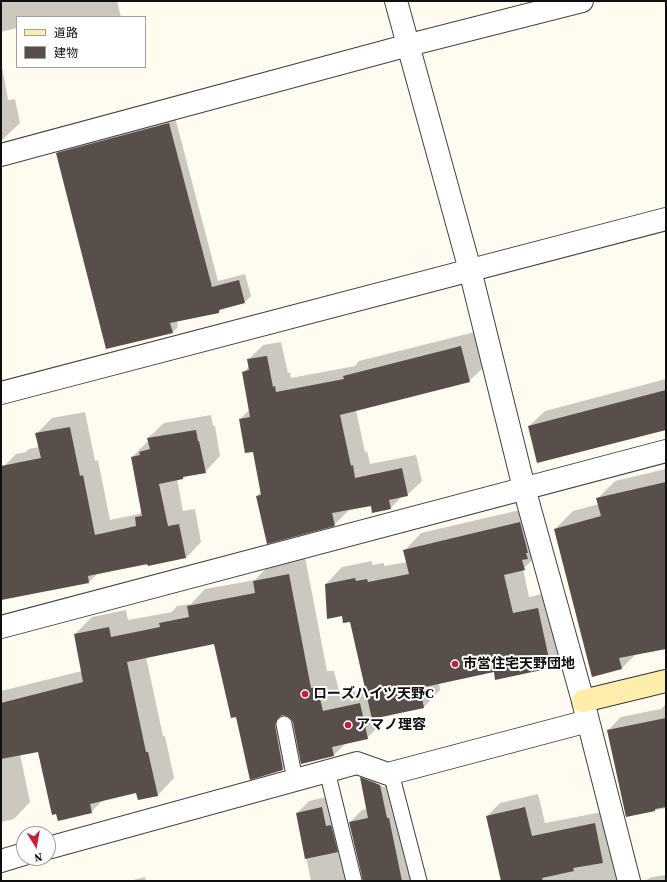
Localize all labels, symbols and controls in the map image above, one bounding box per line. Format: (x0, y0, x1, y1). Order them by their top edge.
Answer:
legend (16, 16, 146, 68)
text: 道路 (54, 25, 78, 41)
text: 建物 (54, 45, 78, 61)
place label: 市営住宅天野団地 (463, 656, 575, 672)
marker: 市営住宅天野団地 (450, 659, 460, 669)
place label: ローズハイツ天野C (313, 686, 434, 702)
marker: ローズハイツ天野C (300, 689, 310, 699)
place label: アマノ理容 (356, 717, 426, 733)
marker: アマノ理容 (343, 720, 353, 730)
north arrow (16, 826, 56, 866)
text: N (33, 849, 44, 865)

